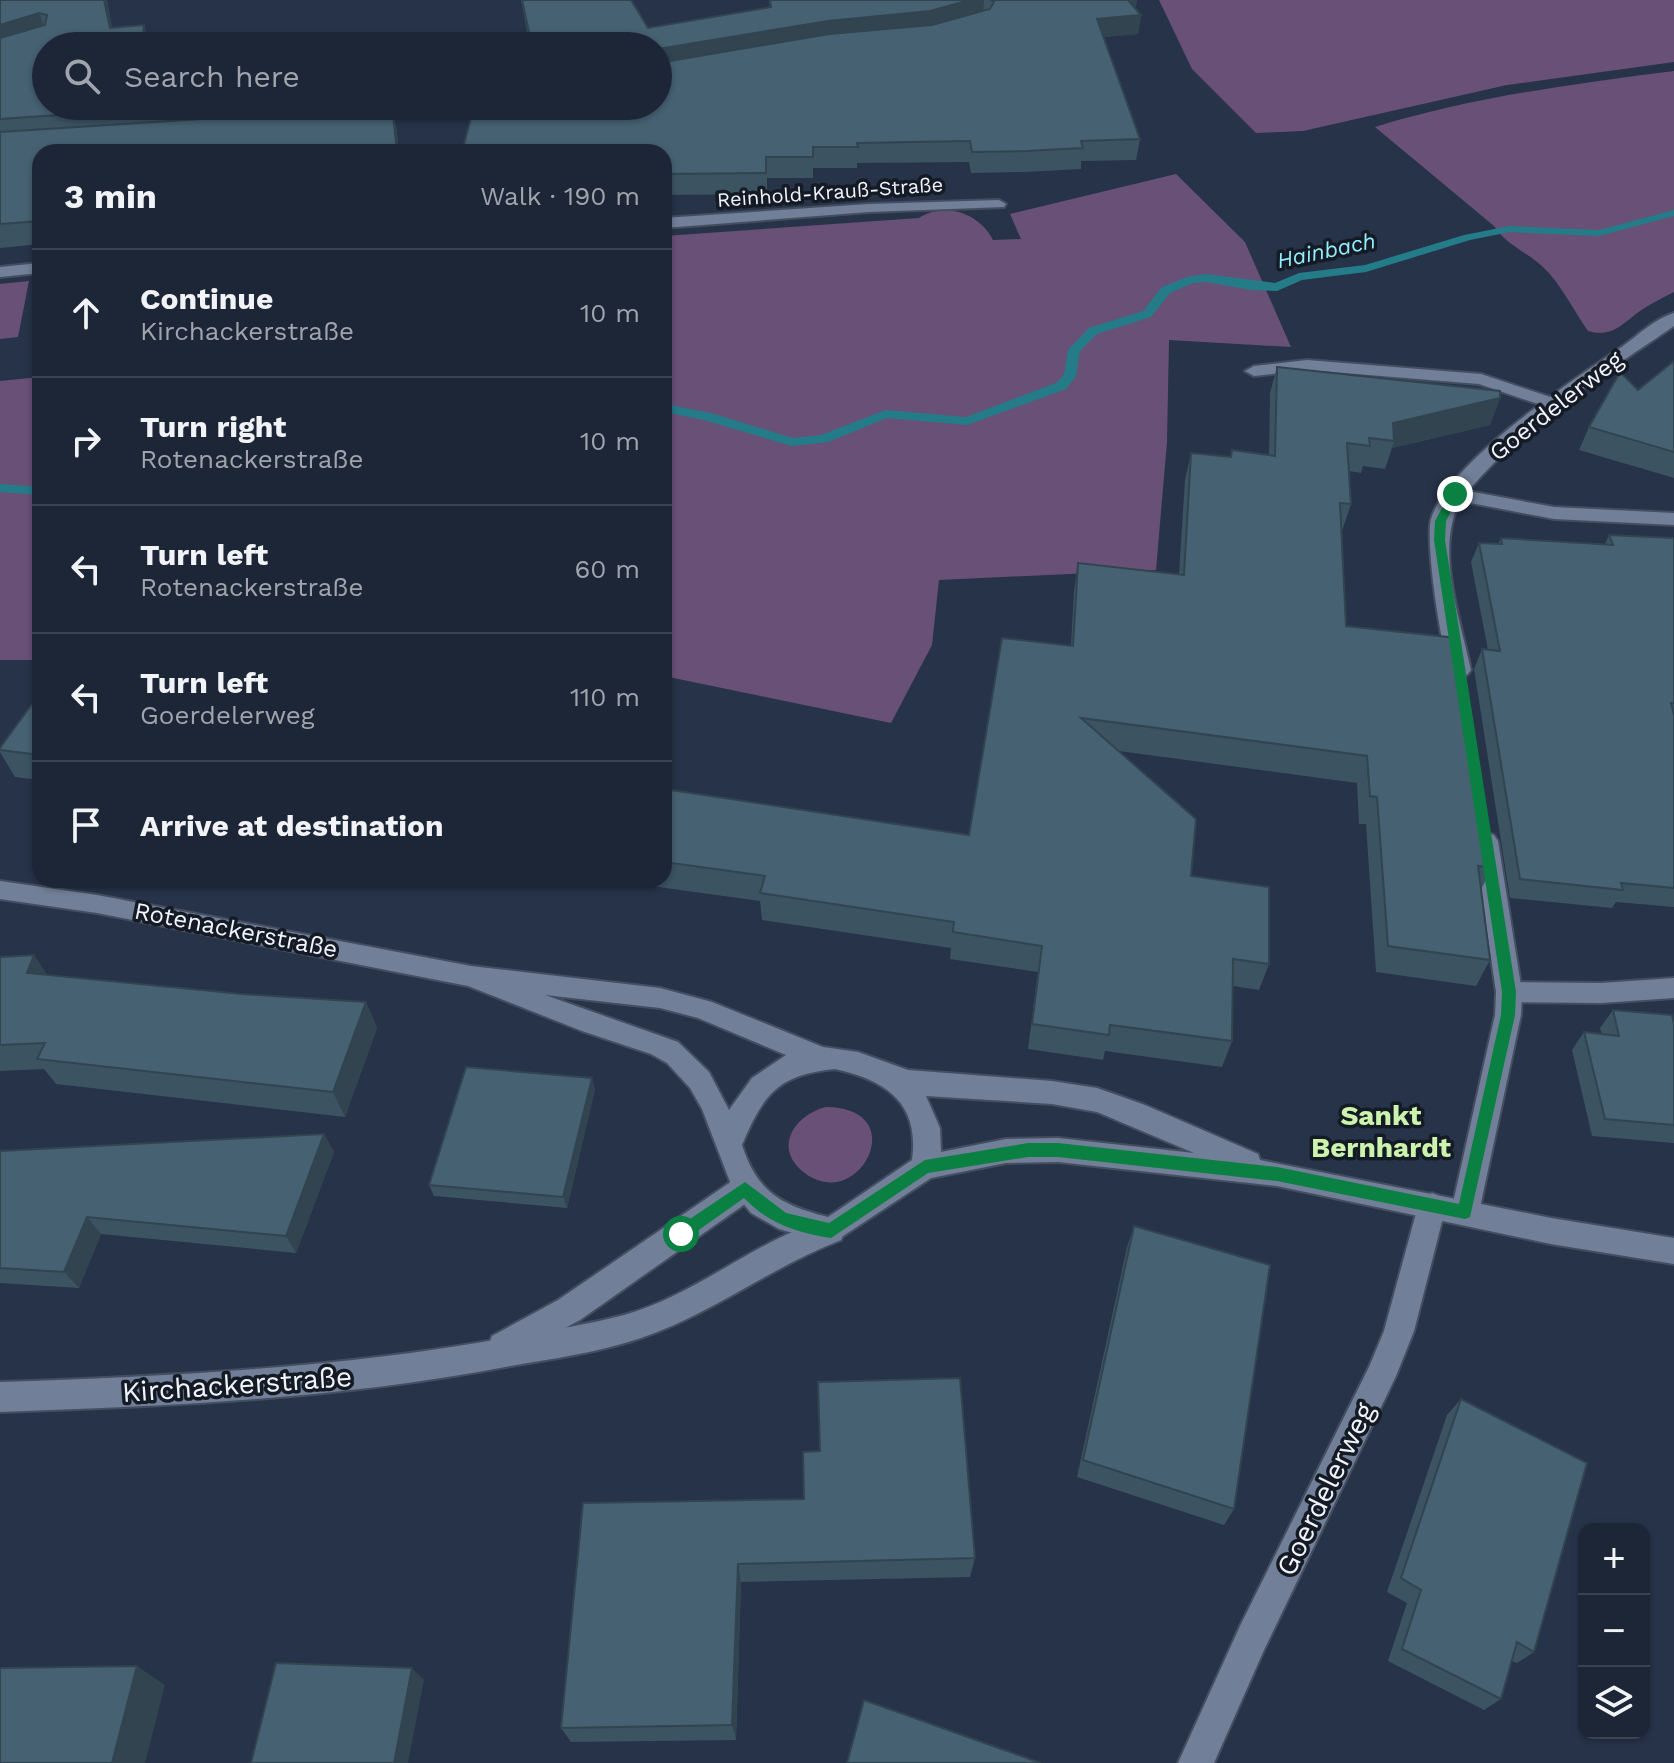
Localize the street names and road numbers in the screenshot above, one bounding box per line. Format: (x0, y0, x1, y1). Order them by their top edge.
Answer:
street label: Reinhold-Krauß-Straße (716, 172, 944, 212)
street label: Goerdelerweg (1484, 345, 1628, 467)
street label: Rotenackerstraße (132, 897, 340, 963)
street label: Kirchackerstraße (121, 1360, 353, 1409)
street label: Goerdelerweg (1269, 1397, 1382, 1581)

